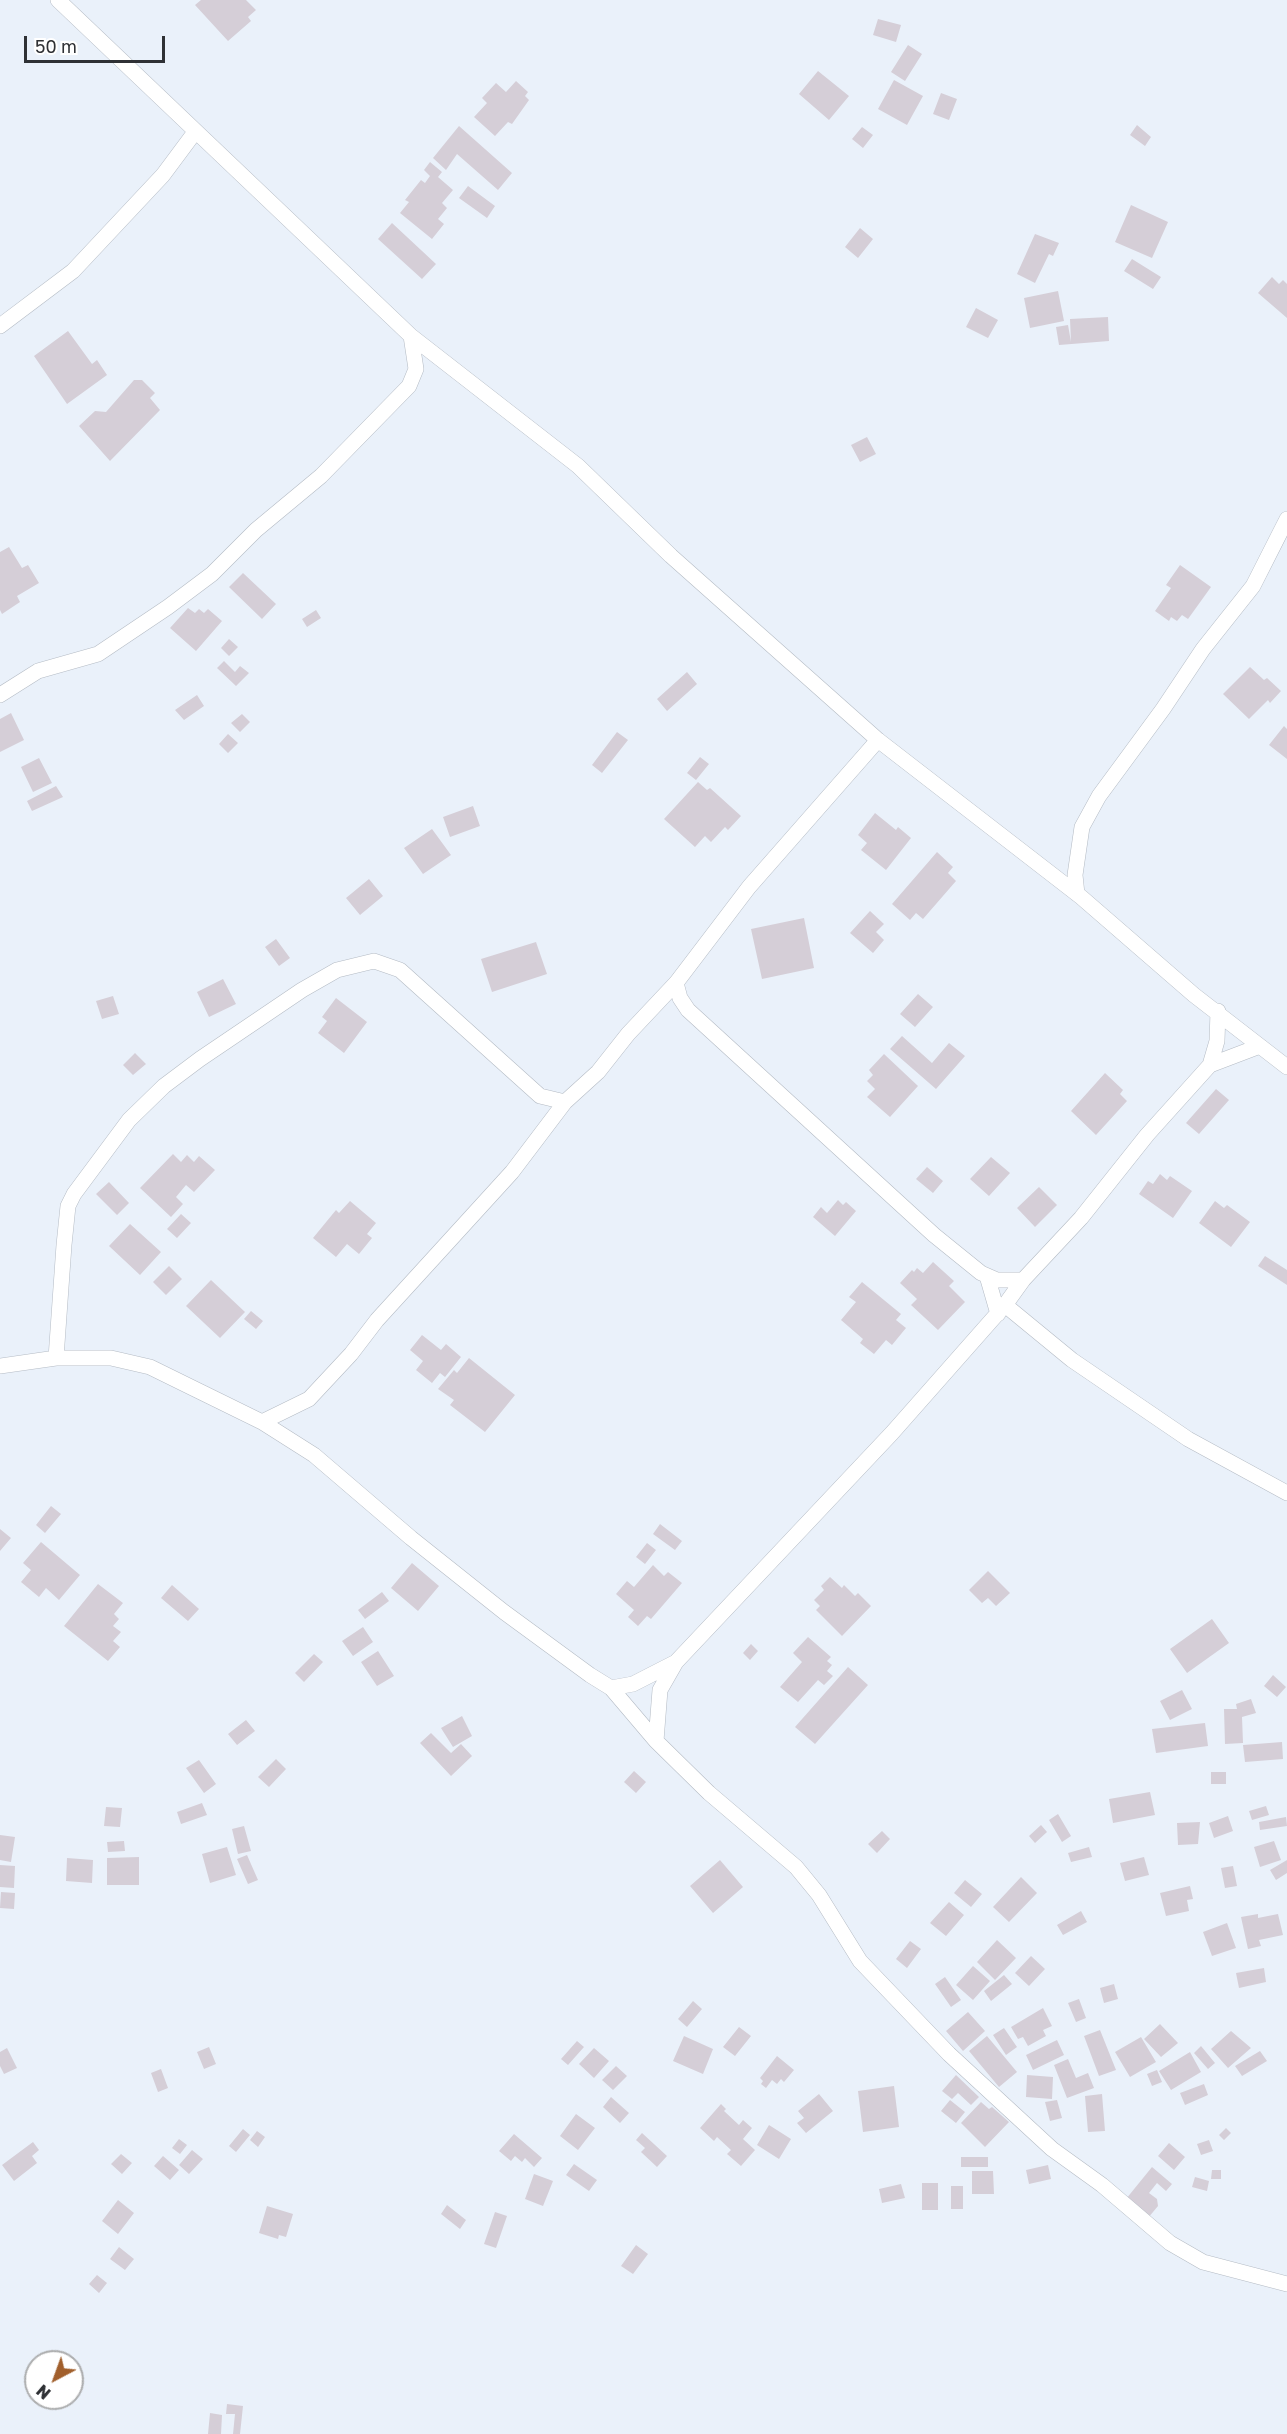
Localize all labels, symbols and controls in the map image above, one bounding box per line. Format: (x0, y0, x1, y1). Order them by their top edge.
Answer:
scale bar (27, 24, 168, 62)
text: 50 m (35, 35, 77, 57)
north arrow (24, 2350, 84, 2410)
text: N (32, 2381, 55, 2404)

